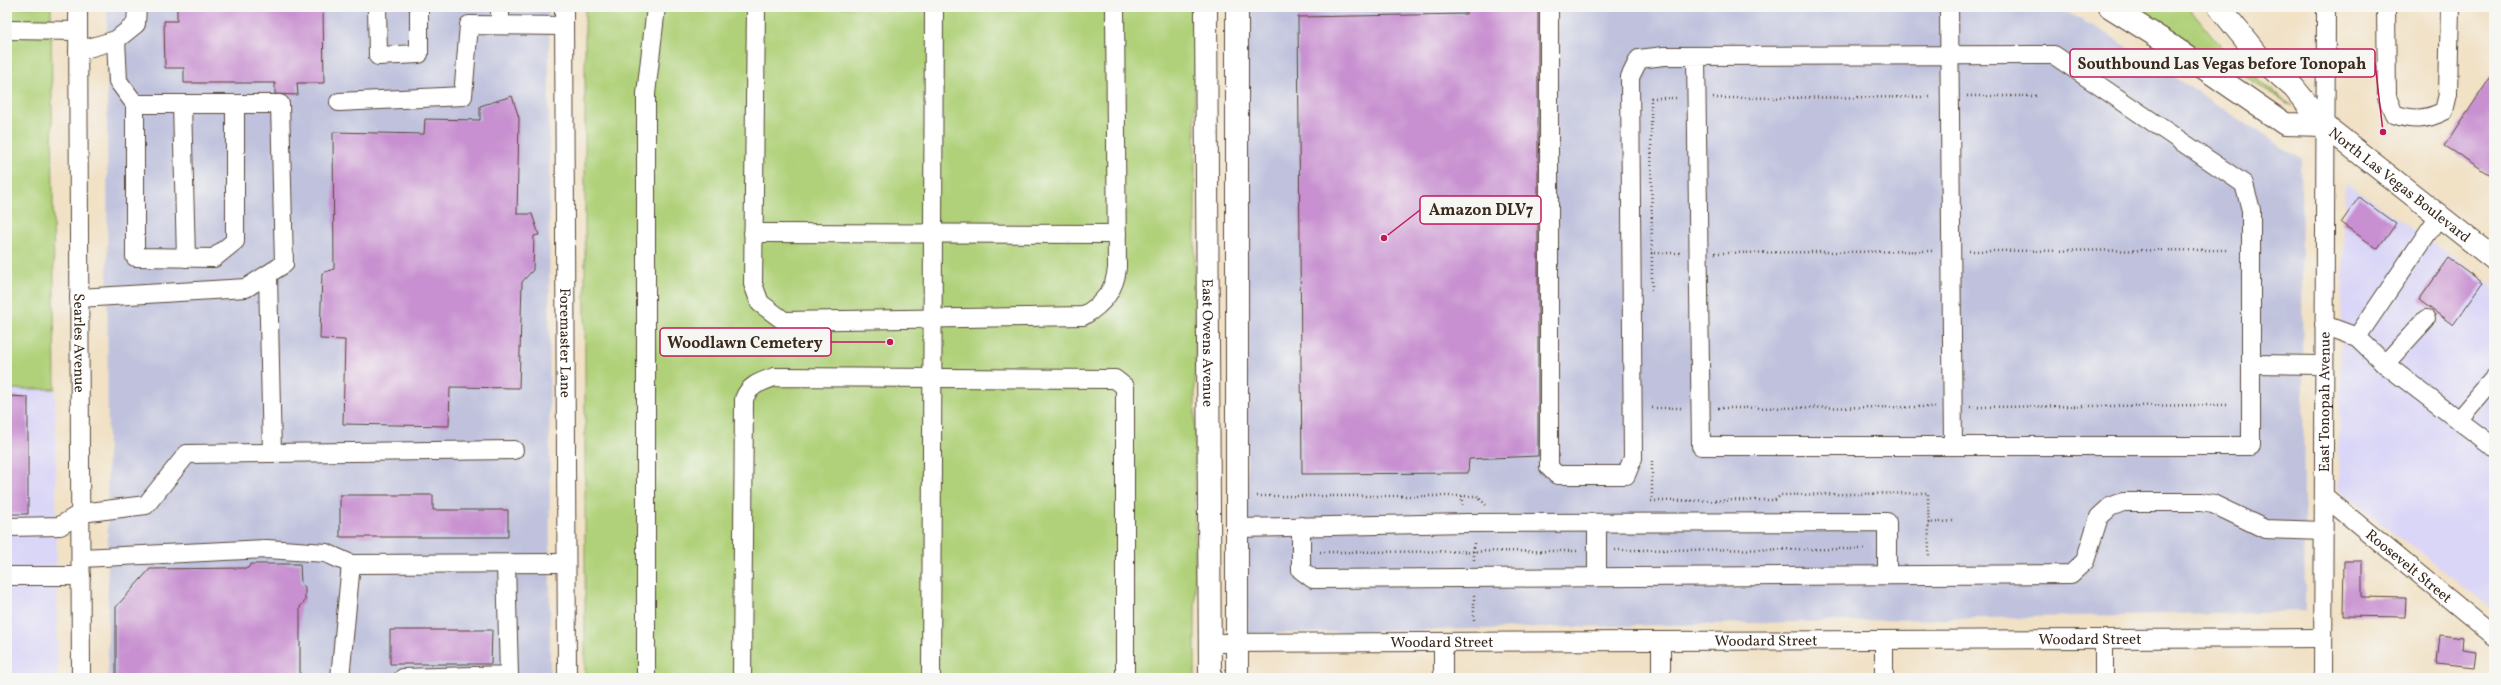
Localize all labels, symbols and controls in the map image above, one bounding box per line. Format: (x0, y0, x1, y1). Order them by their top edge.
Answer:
callout: Southbound Las Vegas before Tonopah (2070, 49, 2375, 77)
text: Southbound Las Vegas before Tonopah (2078, 54, 2366, 76)
street label: North Las Vegas Boulevard (2323, 123, 2474, 249)
callout: Amazon DLV7 (1420, 196, 1541, 224)
text: Amazon DLV7 (1429, 200, 1534, 222)
street label: East Owens Avenue (1196, 279, 1217, 407)
street label: Foremaster Lane (553, 288, 575, 398)
street label: Searles Avenue (67, 293, 89, 393)
callout: Woodlawn Cemetery (660, 328, 831, 356)
street label: East Tonopah Avenue (2315, 332, 2337, 472)
text: Woodlawn Cemetery (667, 333, 823, 355)
street label: Roosevelt Street (2360, 525, 2456, 609)
street label: Woodard Street (2038, 630, 2142, 651)
street label: Woodard Street (1714, 631, 1818, 653)
street label: Woodard Street (1390, 633, 1494, 654)

